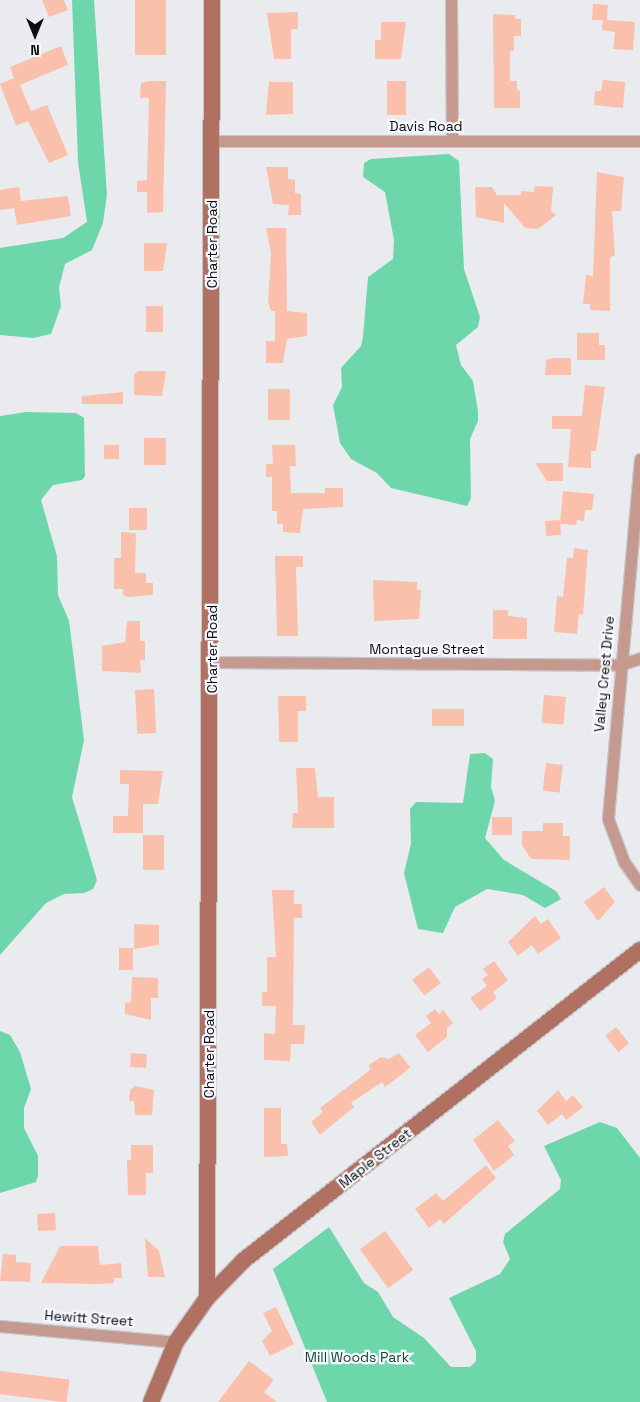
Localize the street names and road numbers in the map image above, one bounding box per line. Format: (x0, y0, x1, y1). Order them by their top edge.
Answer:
street label: Davis Road (389, 118, 463, 134)
street label: Charter Road (204, 200, 220, 288)
street label: Charter Road (204, 605, 220, 693)
street label: Valley Crest Drive (591, 615, 617, 733)
street label: Montague Street (369, 641, 485, 657)
street label: Charter Road (201, 1010, 217, 1098)
street label: Maple Street (335, 1125, 415, 1191)
street label: Hewitt Street (44, 1307, 134, 1329)

